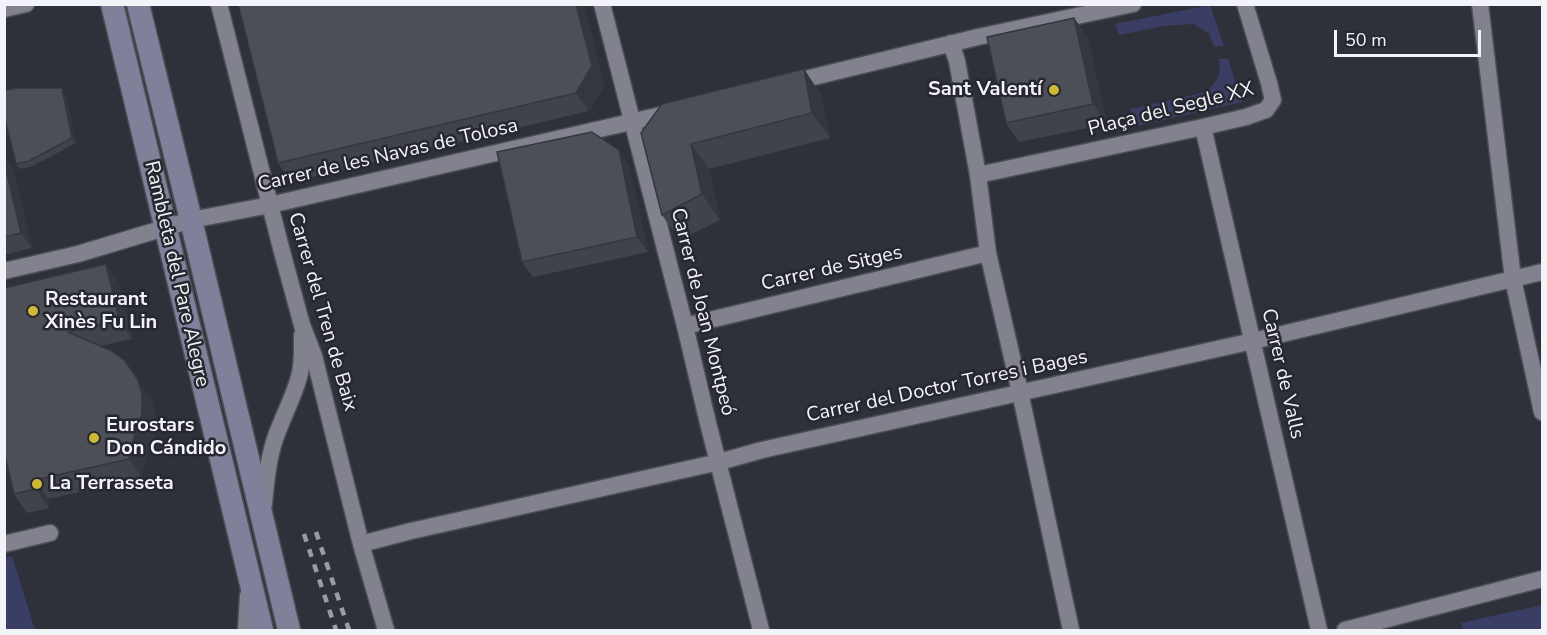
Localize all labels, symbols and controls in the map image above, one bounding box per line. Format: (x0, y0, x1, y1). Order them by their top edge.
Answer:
scale bar (1337, 18, 1484, 56)
text: 50 m (1345, 28, 1387, 52)
place label: Sant Valentí (928, 78, 1042, 102)
street label: Plaça del Segle XX (1086, 78, 1256, 142)
marker: Sant Valentí (1047, 83, 1061, 97)
street label: Carrer de les Navas de Tolosa (255, 114, 521, 198)
street label: Rambleta del Pare Alegre (138, 159, 214, 389)
street label: Carrer de Joan Montpeó (665, 206, 739, 418)
street label: Carrer del Tren de Baix (282, 210, 362, 414)
street label: Carrer de Sitges (759, 241, 905, 297)
place label: Restaurant Xinès Fu Lin (45, 288, 157, 335)
marker: Restaurant Xinès Fu Lin (26, 304, 40, 318)
street label: Carrer de Valls (1255, 307, 1309, 441)
street label: Carrer del Doctor Torres i Bages (804, 345, 1090, 429)
place label: Eurostars Don Cándido (106, 414, 226, 461)
marker: Eurostars Don Cándido (87, 431, 101, 445)
place label: La Terrasseta (49, 472, 174, 496)
marker: La Terrasseta (30, 477, 44, 491)

